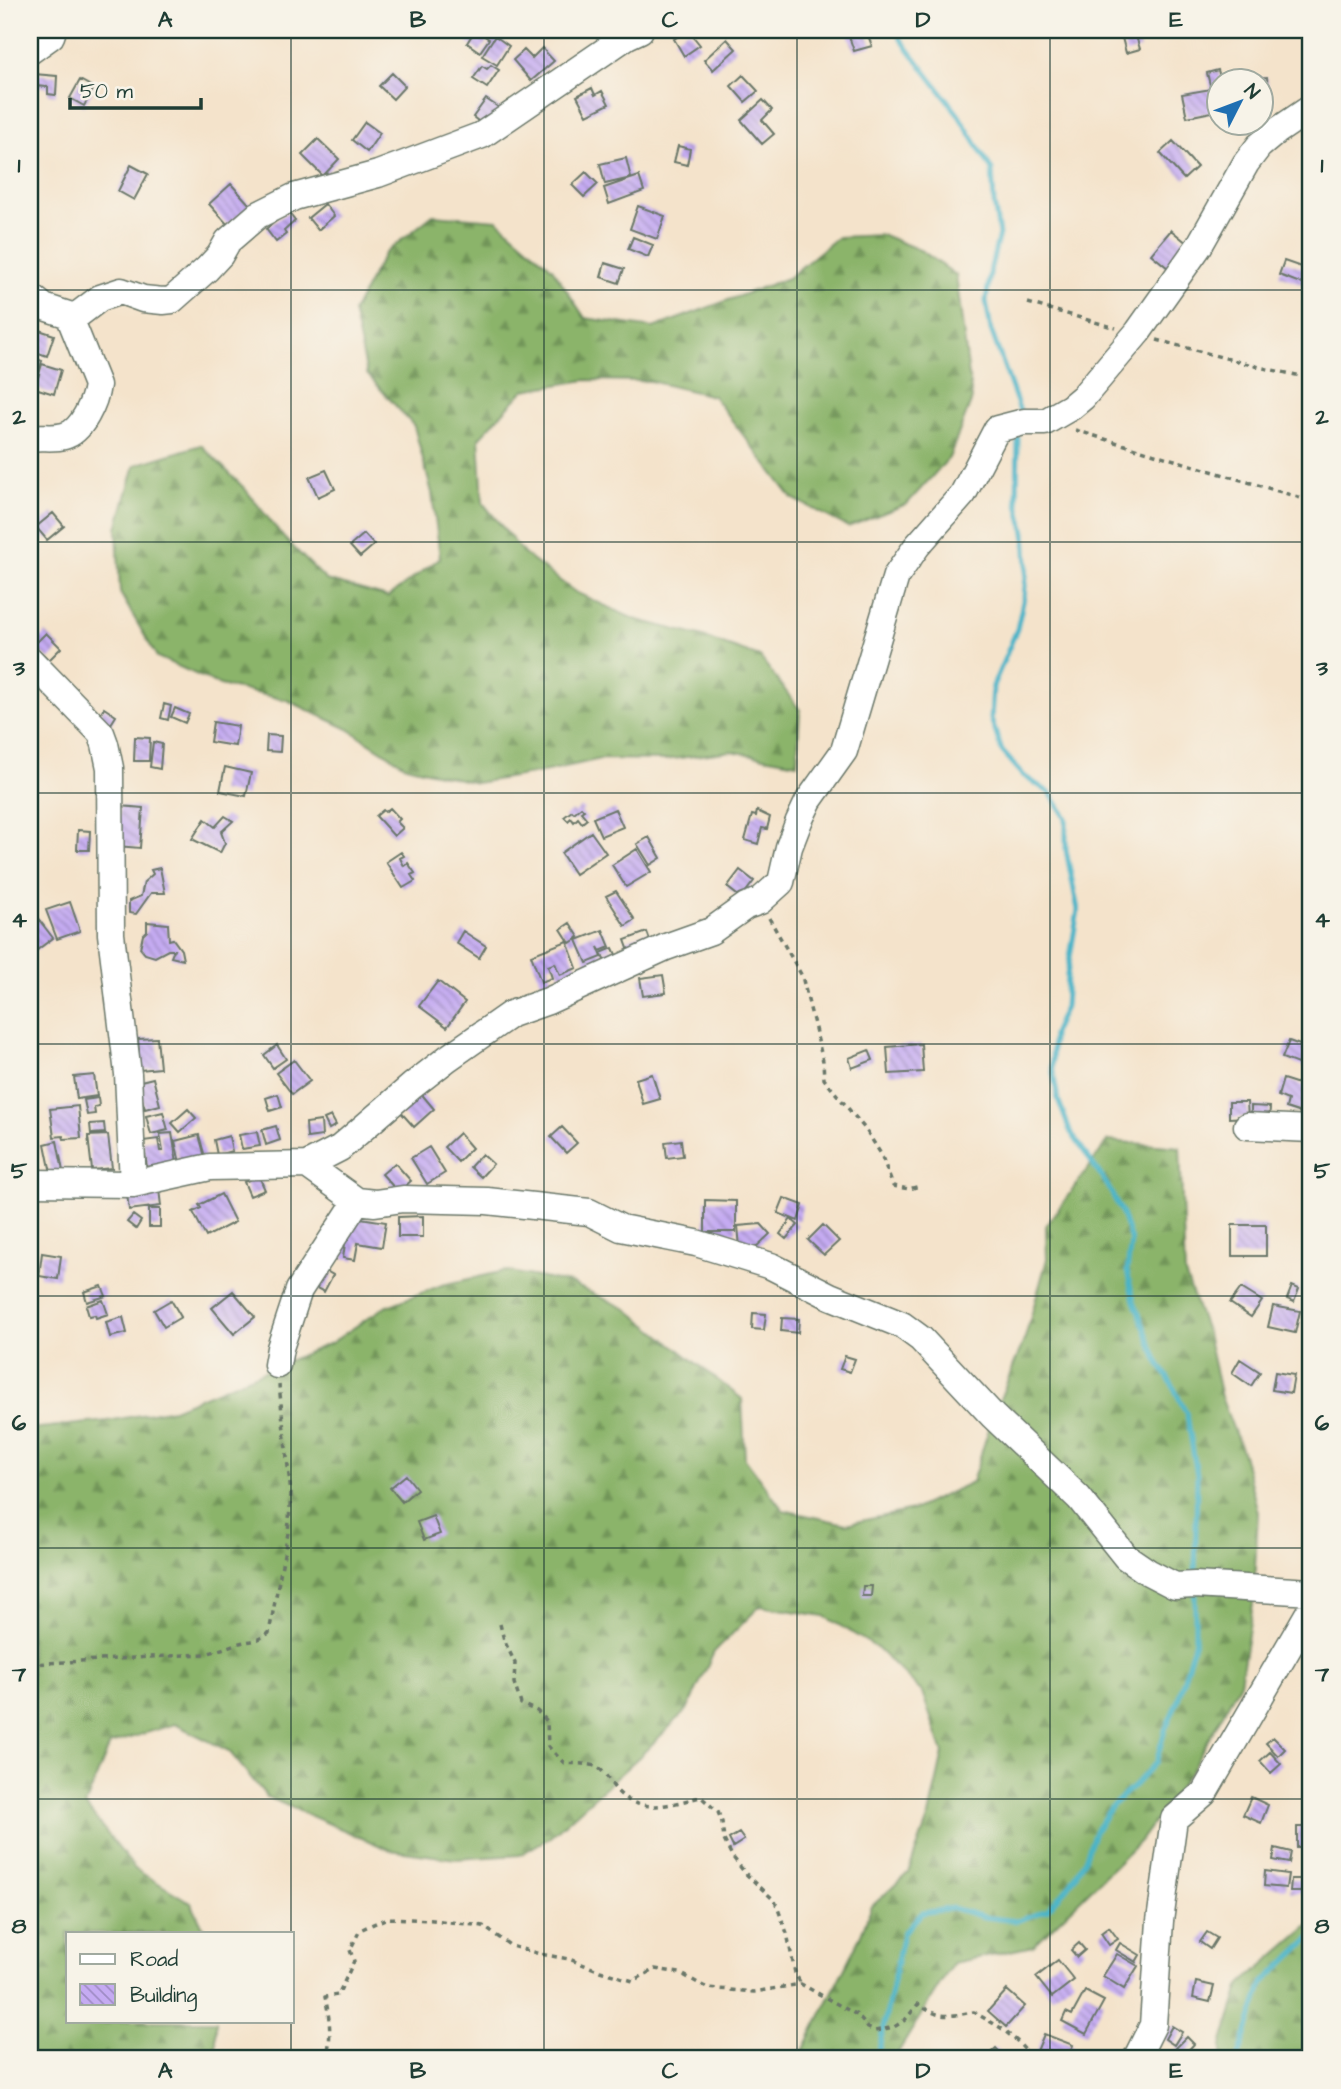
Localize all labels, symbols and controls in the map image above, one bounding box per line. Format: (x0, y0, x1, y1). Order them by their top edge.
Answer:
text: A (158, 4, 173, 36)
text: B (410, 4, 427, 36)
text: C (662, 4, 679, 36)
text: D (916, 4, 931, 36)
text: E (1169, 4, 1183, 36)
scale bar (70, 66, 201, 110)
north arrow (1204, 66, 1274, 136)
text: 50 m (80, 77, 134, 106)
text: N (1237, 78, 1266, 105)
text: 1 (18, 149, 21, 181)
text: 1 (1321, 149, 1324, 181)
text: 2 (11, 401, 26, 433)
text: 2 (1314, 401, 1329, 433)
text: 3 (12, 652, 25, 684)
text: 3 (1315, 652, 1328, 684)
text: 4 (11, 904, 27, 936)
text: 4 (1314, 904, 1330, 936)
text: 5 (11, 1155, 28, 1187)
text: 5 (1314, 1155, 1331, 1187)
text: 6 (12, 1407, 27, 1439)
text: 6 (1315, 1407, 1330, 1439)
text: 7 (11, 1658, 27, 1690)
text: 7 (1314, 1658, 1330, 1690)
text: 8 (12, 1910, 27, 1942)
text: 8 (1315, 1910, 1330, 1942)
legend (66, 1932, 294, 2022)
text: Road (130, 1945, 178, 1974)
text: Building (130, 1981, 198, 2012)
text: A (158, 2055, 173, 2087)
text: B (410, 2055, 427, 2087)
text: C (662, 2055, 679, 2087)
text: D (916, 2055, 931, 2087)
text: E (1169, 2055, 1183, 2087)

